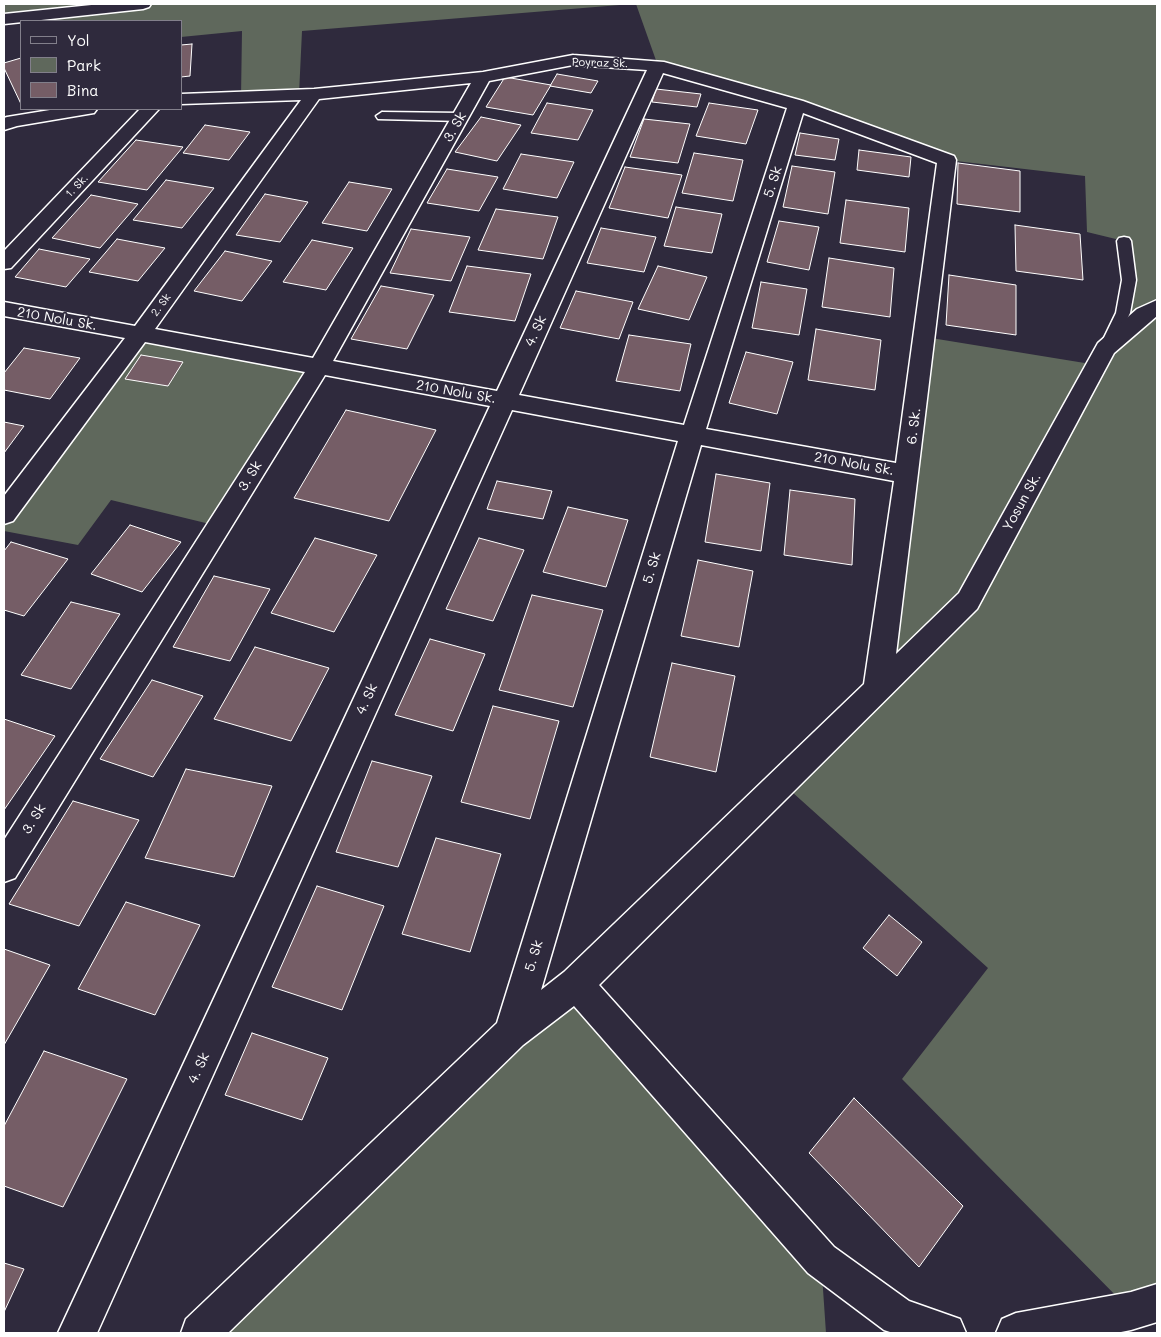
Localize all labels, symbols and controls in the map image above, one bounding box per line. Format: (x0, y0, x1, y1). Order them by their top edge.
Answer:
legend (20, 20, 182, 110)
text: Yol (67, 30, 90, 50)
text: Park (67, 55, 101, 75)
street label: Poyraz Sk. (572, 55, 628, 71)
text: Bina (67, 80, 99, 100)
street label: 3. Sk (440, 109, 470, 145)
street label: 5. Sk (760, 164, 786, 200)
street label: 1. Sk. (63, 172, 91, 200)
street label: 2. Sk (148, 291, 174, 319)
street label: 210 Nolu Sk. (16, 304, 98, 334)
street label: 4. Sk (522, 313, 550, 349)
street label: 210 Nolu Sk. (415, 377, 497, 407)
street label: 6. Sk. (903, 407, 925, 445)
street label: 210 Nolu Sk. (813, 449, 895, 479)
street label: 3. Sk (234, 458, 266, 494)
street label: Yosun Sk. (999, 470, 1045, 534)
street label: 5. Sk (639, 550, 665, 586)
street label: 4. Sk (353, 681, 381, 717)
street label: 3. Sk (18, 801, 50, 837)
street label: 5. Sk (521, 938, 547, 974)
street label: 4. Sk (185, 1050, 213, 1086)

